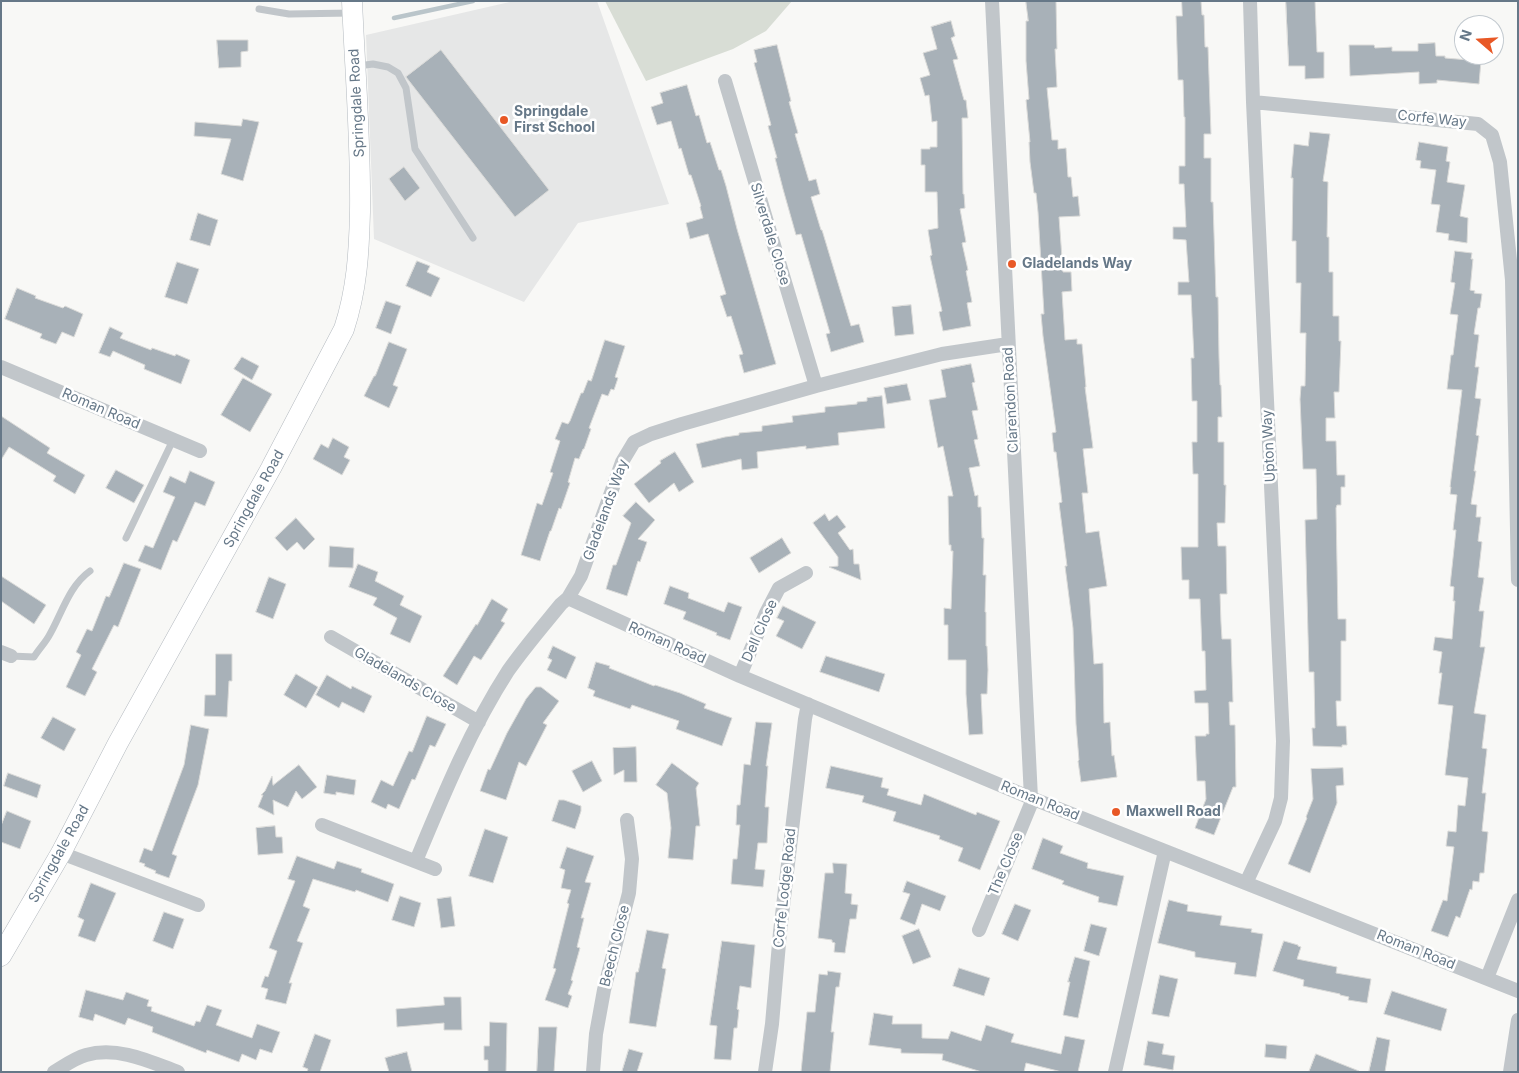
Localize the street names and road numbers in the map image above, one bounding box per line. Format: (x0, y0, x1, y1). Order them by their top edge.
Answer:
street label: Springdale Road (346, 48, 368, 158)
street label: Corfe Way (1397, 107, 1467, 131)
street label: Silverdale Close (746, 181, 794, 287)
street label: Clarendon Road (1000, 347, 1022, 453)
street label: Roman Road (59, 385, 143, 433)
street label: Upton Way (1259, 409, 1279, 483)
street label: Springdale Road (220, 447, 288, 551)
street label: Gladelands Way (580, 457, 632, 563)
street label: Dell Close (739, 597, 781, 665)
street label: Roman Road (626, 618, 708, 668)
street label: Gladelands Close (351, 644, 459, 716)
street label: Roman Road (998, 778, 1082, 824)
street label: Springdale Road (25, 802, 93, 906)
street label: Corfe Lodge Road (770, 827, 800, 949)
street label: The Close (985, 830, 1027, 898)
street label: Beech Close (597, 904, 633, 988)
street label: Roman Road (1374, 927, 1458, 973)

